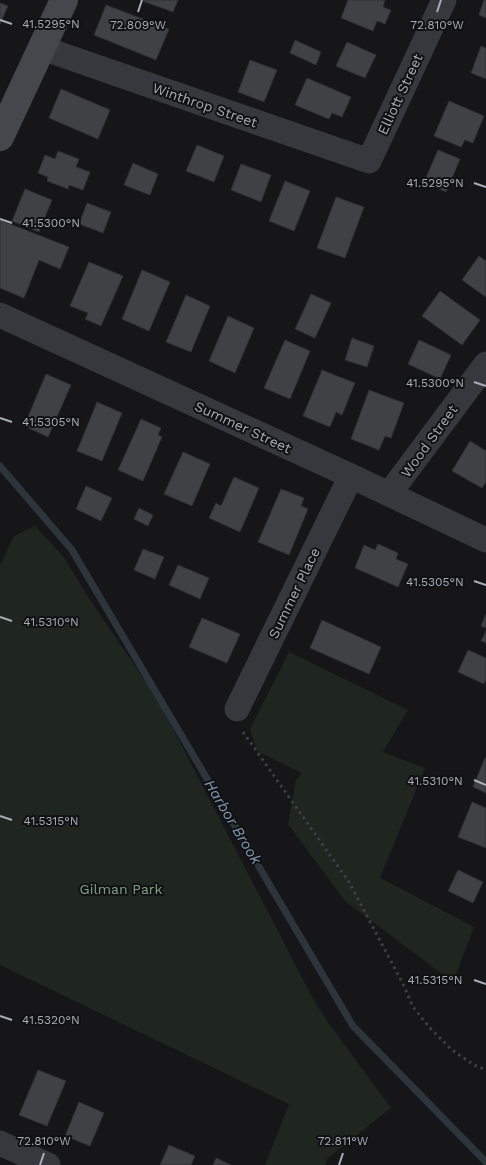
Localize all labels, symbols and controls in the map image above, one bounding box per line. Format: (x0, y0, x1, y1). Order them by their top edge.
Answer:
text: 41.5295°N (22, 17, 80, 31)
text: 72.809°W (110, 18, 167, 32)
text: 72.810°W (410, 18, 464, 32)
street label: Elliott Street (374, 51, 426, 137)
street label: Winthrop Street (150, 80, 260, 130)
text: 41.5295°N (406, 176, 464, 190)
text: 41.5300°N (22, 216, 80, 230)
text: 41.5300°N (406, 376, 464, 390)
street label: Summer Street (192, 398, 294, 456)
street label: Wood Street (397, 402, 461, 480)
text: 41.5305°N (22, 415, 80, 429)
street label: Summer Place (265, 545, 323, 641)
text: 41.5305°N (406, 575, 464, 589)
text: 41.5310°N (23, 615, 79, 629)
text: 41.5310°N (407, 774, 463, 788)
water label: Harbor Brook (201, 776, 266, 868)
text: 41.5315°N (24, 814, 79, 828)
park label: Gilman Park (80, 881, 163, 897)
text: 41.5315°N (408, 973, 463, 987)
text: 41.5320°N (22, 1013, 80, 1027)
text: 72.810°W (17, 1134, 71, 1148)
text: 72.811°W (318, 1134, 369, 1148)

